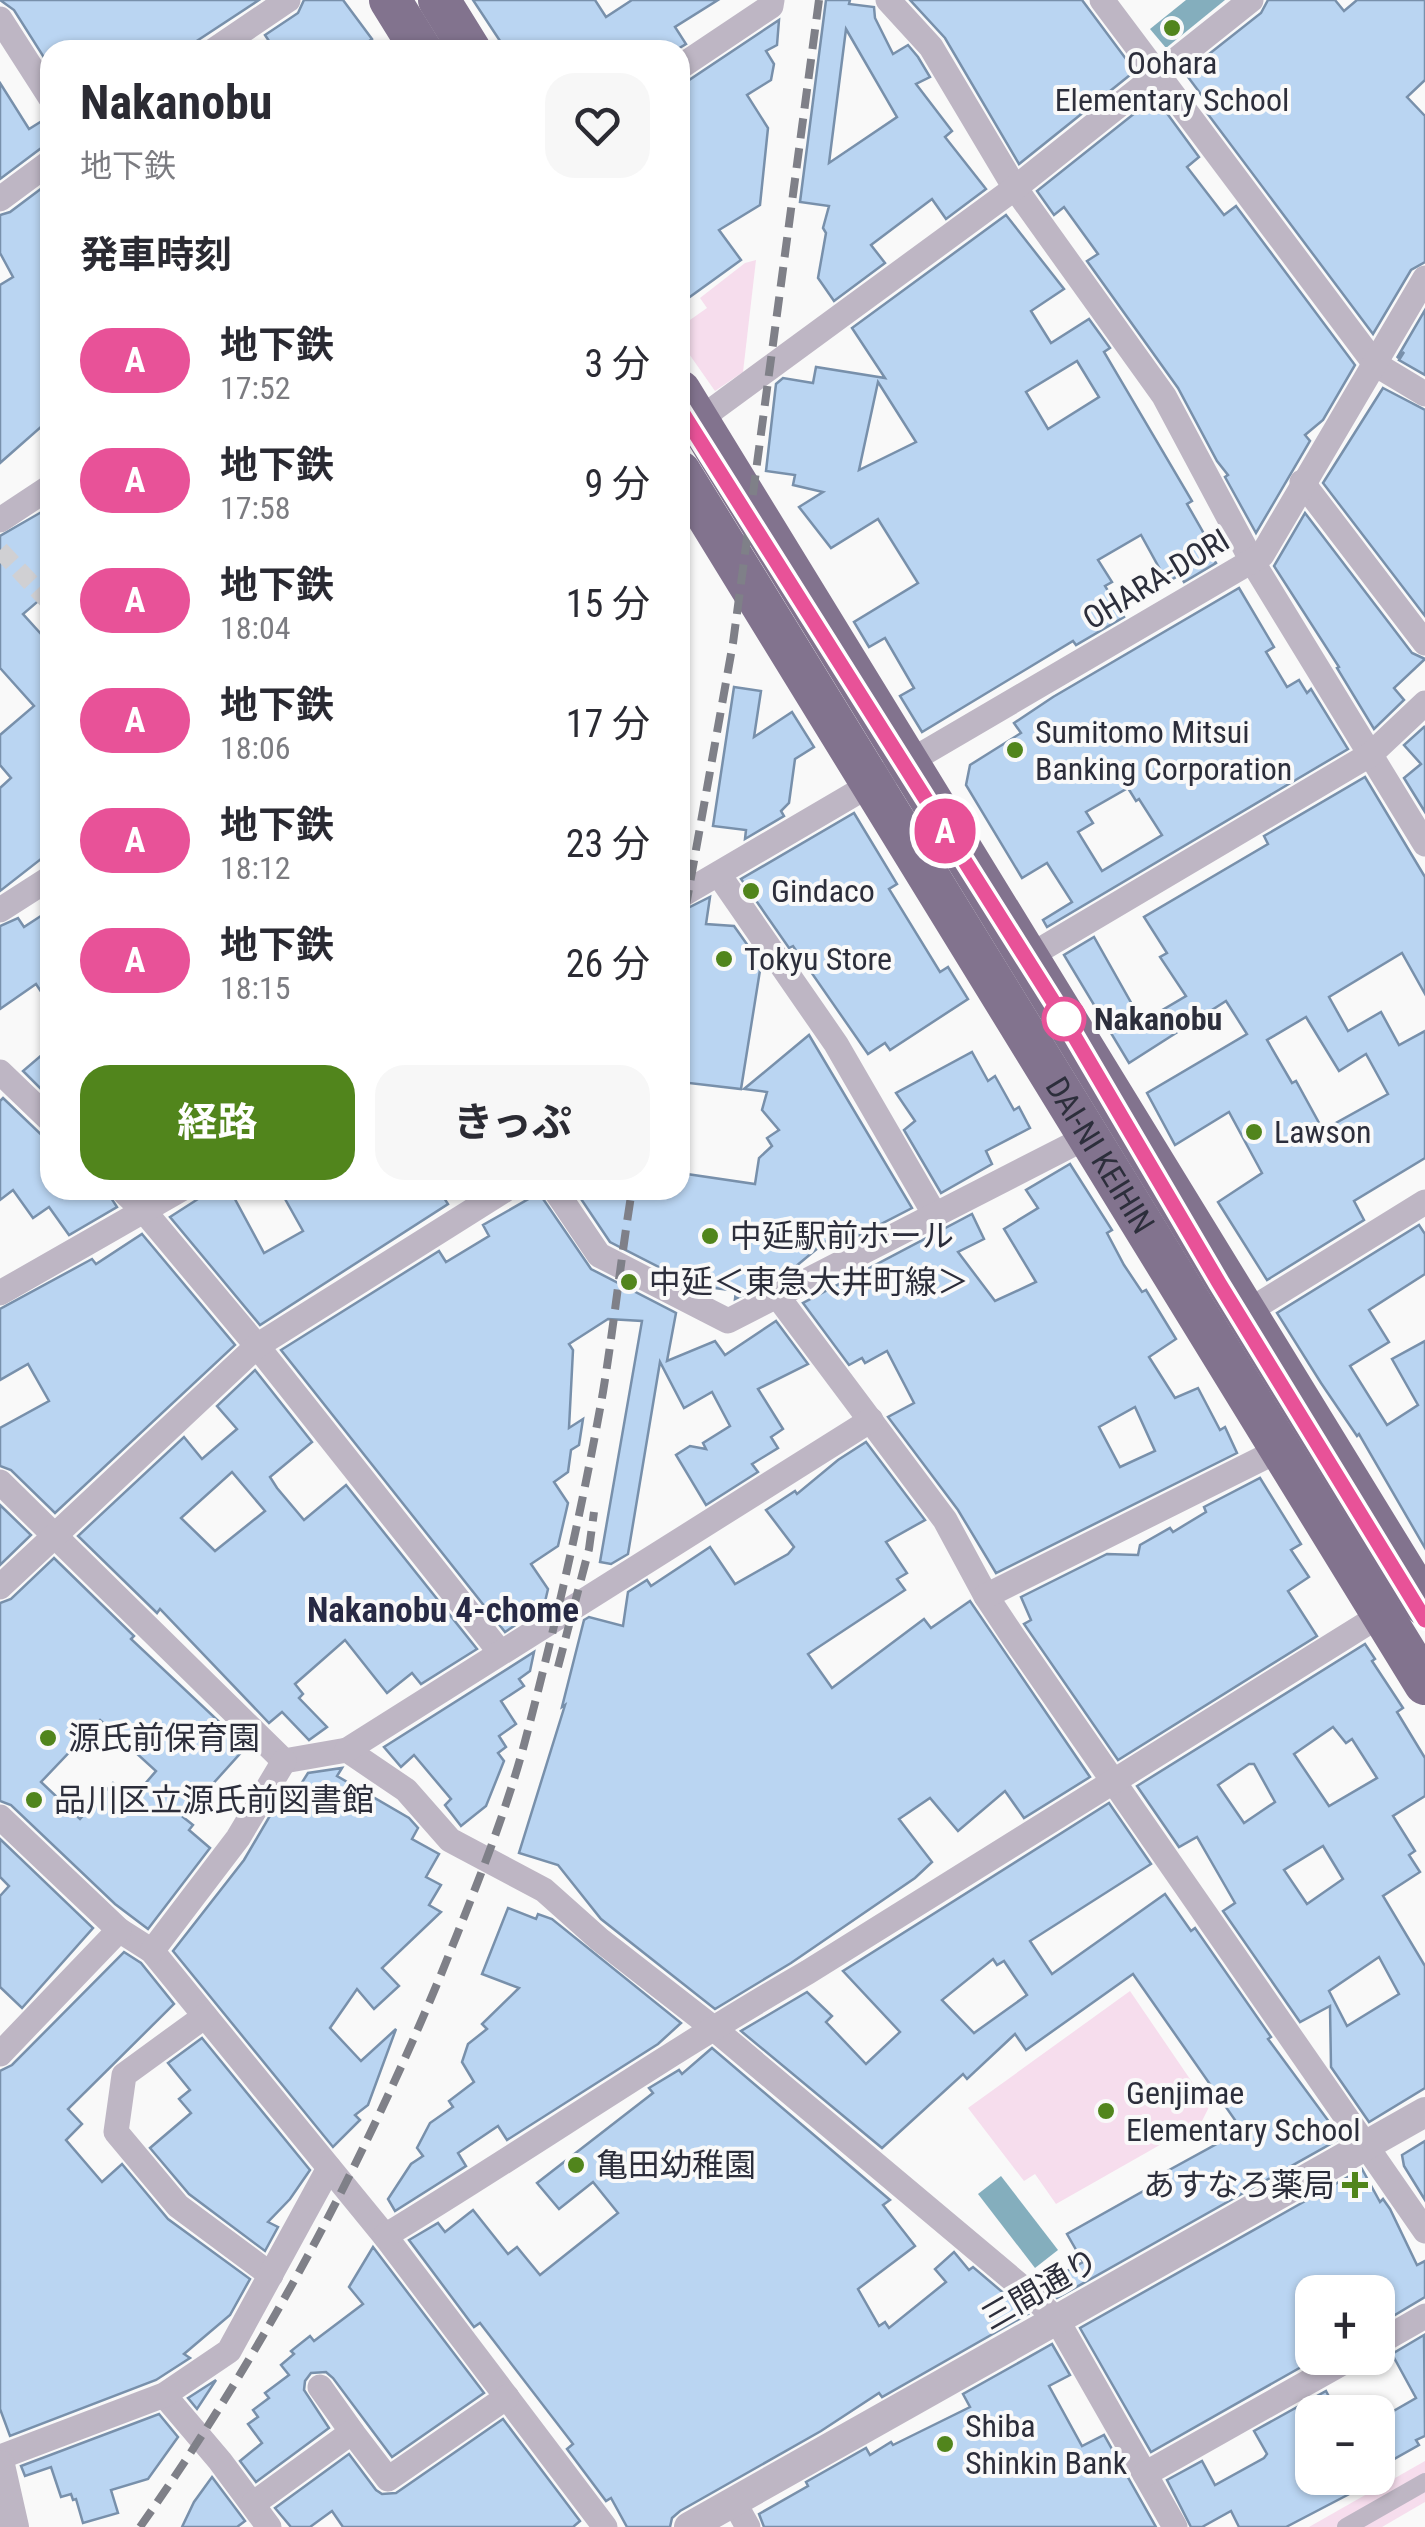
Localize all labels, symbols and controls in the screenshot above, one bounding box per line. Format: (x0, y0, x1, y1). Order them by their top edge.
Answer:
marker: Oohara Elementary School (1161, 17, 1183, 39)
place label: Oohara Elementary School (1055, 44, 1289, 119)
button: heart (545, 73, 650, 178)
text: Nakanobu (80, 74, 272, 131)
text: 地下鉄 (80, 147, 176, 185)
text: 発車時刻 (80, 233, 232, 277)
text: 地下鉄 (220, 323, 334, 367)
text: A (125, 340, 145, 381)
text: 3 分 (585, 342, 650, 386)
text: 17:52 (220, 369, 291, 407)
text: 地下鉄 (220, 443, 334, 487)
text: A (125, 460, 145, 501)
text: 9 分 (585, 462, 650, 506)
text: 17:58 (220, 489, 291, 527)
street label: OHARA-DORI (1076, 521, 1236, 637)
text: 地下鉄 (220, 563, 334, 607)
text: A (125, 580, 145, 621)
text: 15 分 (566, 582, 650, 626)
text: 18:04 (220, 609, 291, 647)
text: 地下鉄 (220, 683, 334, 727)
text: A (125, 700, 145, 741)
text: 17 分 (566, 702, 650, 746)
place label: Sumitomo Mitsui Banking Corporation (1035, 713, 1292, 788)
text: 18:06 (220, 729, 291, 767)
marker: Sumitomo Mitsui Banking Corporation (1004, 739, 1026, 761)
line badge: A (912, 798, 978, 864)
text: 地下鉄 (220, 803, 334, 847)
text: A (935, 811, 955, 852)
text: A (125, 820, 145, 861)
text: 23 分 (566, 822, 650, 866)
text: 18:12 (220, 849, 291, 887)
place label: Gindaco (771, 872, 875, 910)
marker: Gindaco (740, 880, 762, 902)
text: 地下鉄 (220, 923, 334, 967)
text: A (125, 940, 145, 981)
place label: Tokyu Store (744, 940, 892, 978)
text: 26 分 (566, 942, 650, 986)
marker: Tokyu Store (713, 948, 735, 970)
text: 18:15 (220, 969, 291, 1007)
marker: Nakanobu (1043, 998, 1085, 1040)
place label: Nakanobu (1094, 1000, 1222, 1038)
button: 経路 (80, 1065, 355, 1180)
button: きっぷ (375, 1065, 650, 1180)
street label: DAI-NI KEIHIN (1038, 1070, 1162, 1240)
place label: Lawson (1274, 1113, 1372, 1151)
marker: Lawson (1243, 1121, 1265, 1143)
place label: 中延駅前ホール (730, 1217, 954, 1255)
marker: 中延駅前ホール (699, 1225, 721, 1247)
place label: 中延＜東急大井町線＞ (649, 1263, 969, 1301)
marker: 中延＜東急大井町線＞ (618, 1271, 640, 1293)
district label: Nakanobu 4-chome (307, 1590, 579, 1631)
place label: 源氏前保育園 (68, 1719, 260, 1757)
marker: 源氏前保育園 (37, 1727, 59, 1749)
place label: 品川区立源氏前図書館 (54, 1781, 374, 1819)
marker: 品川区立源氏前図書館 (23, 1789, 45, 1811)
place label: Genjimae Elementary School (1126, 2074, 1361, 2149)
marker: Genjimae Elementary School (1095, 2100, 1117, 2122)
place label: 亀田幼稚園 (596, 2146, 756, 2184)
marker: 亀田幼稚園 (565, 2154, 587, 2176)
place label: あすなろ薬局 (1143, 2166, 1335, 2204)
marker: あすなろ薬局 (1344, 2174, 1366, 2196)
street label: 三間通り (975, 2241, 1105, 2337)
map controls (1295, 2275, 1395, 2495)
button: + (1295, 2275, 1395, 2375)
button: − (1295, 2395, 1395, 2495)
place label: Shiba Shinkin Bank (965, 2407, 1128, 2482)
marker: Shiba Shinkin Bank (934, 2433, 956, 2455)

